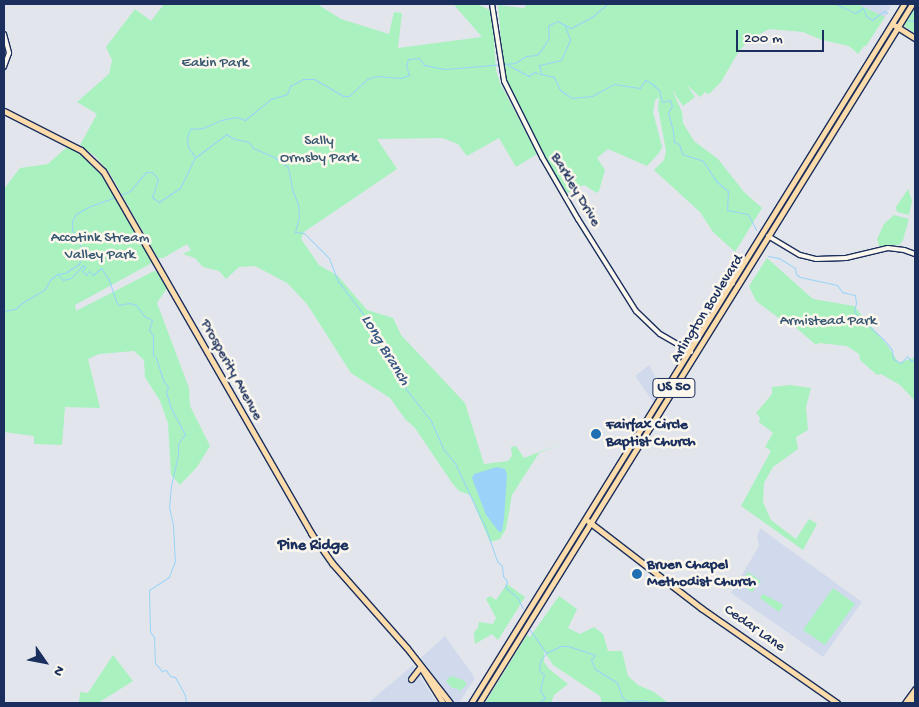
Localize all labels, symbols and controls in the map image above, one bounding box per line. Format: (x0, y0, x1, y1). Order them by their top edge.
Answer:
scale bar (739, 20, 826, 52)
text: 200 m (744, 30, 783, 48)
park label: Eakin Park (182, 55, 248, 73)
park label: Sally Ormsby Park (280, 132, 358, 167)
street label: Barkley Drive (546, 150, 604, 230)
park label: Accotink Stream Valley Park (51, 229, 149, 264)
street label: Arlington Boulevard (668, 252, 748, 366)
water label: Long Branch (355, 312, 413, 390)
park label: Armistead Park (780, 313, 876, 331)
street label: Prosperity Avenue (196, 316, 266, 424)
road number: US 50 (652, 376, 696, 399)
place label: Fairfax Circle Baptist Church (606, 416, 696, 451)
marker: Fairfax Circle Baptist Church (590, 428, 602, 440)
district label: Pine Ridge (278, 537, 348, 557)
place label: Bruen Chapel Methodist Church (647, 556, 756, 591)
marker: Bruen Chapel Methodist Church (631, 568, 643, 580)
street label: Cedar Lane (720, 601, 788, 657)
north arrow (20, 637, 70, 687)
text: N (48, 662, 68, 679)

